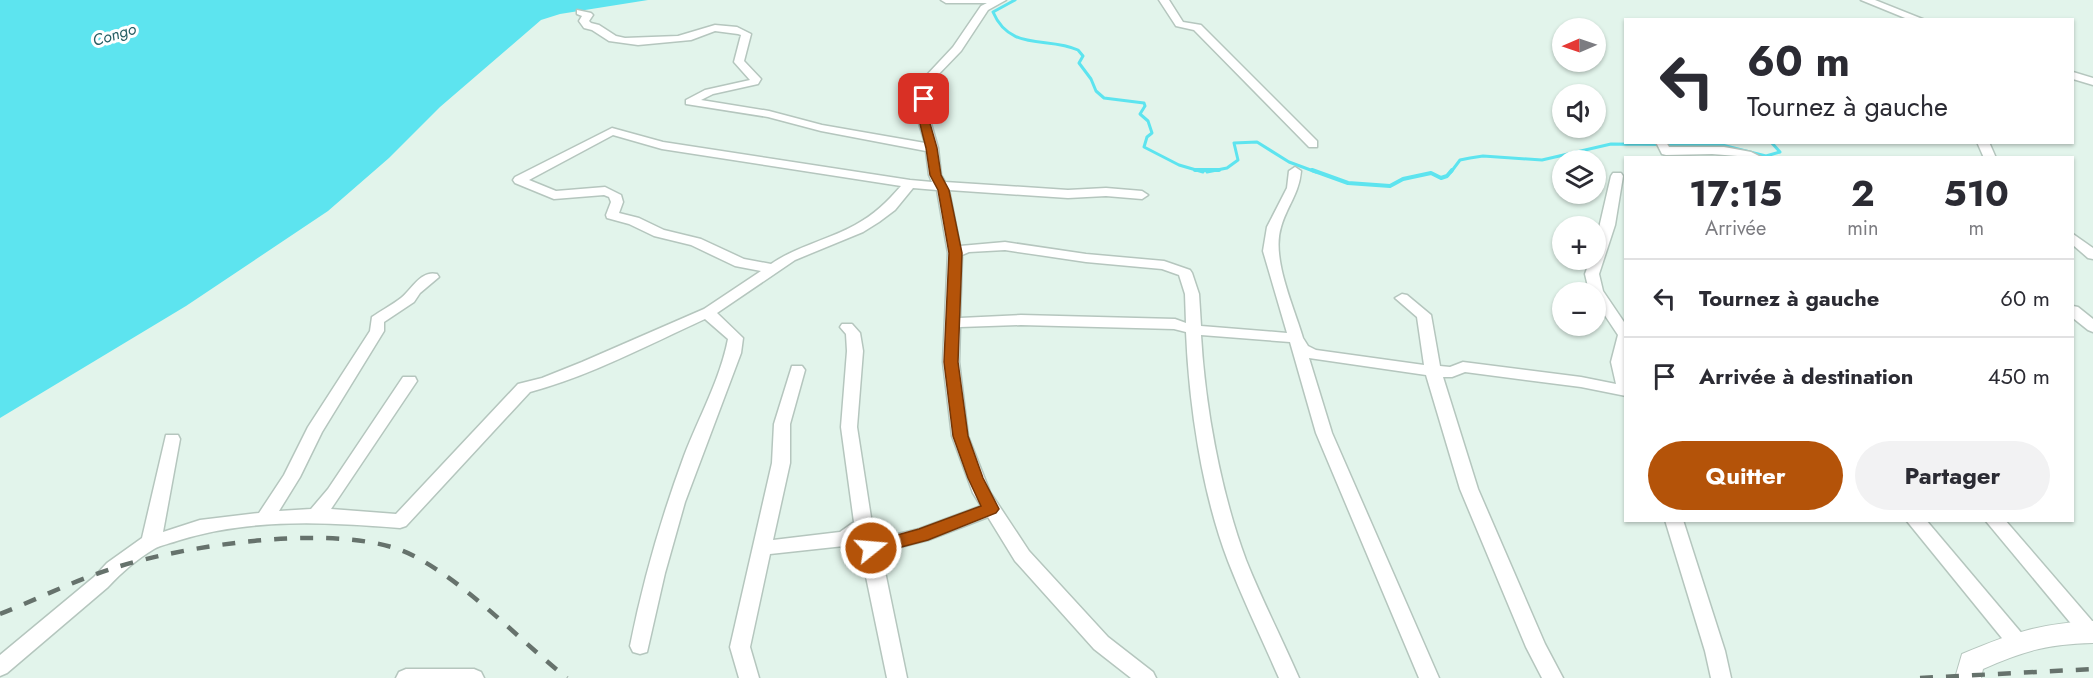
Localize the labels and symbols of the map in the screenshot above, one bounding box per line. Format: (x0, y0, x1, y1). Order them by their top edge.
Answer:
water label: Congo (89, 17, 139, 52)
north arrow (1552, 18, 1606, 72)
pin (898, 73, 949, 124)
position arrow (839, 516, 903, 580)

